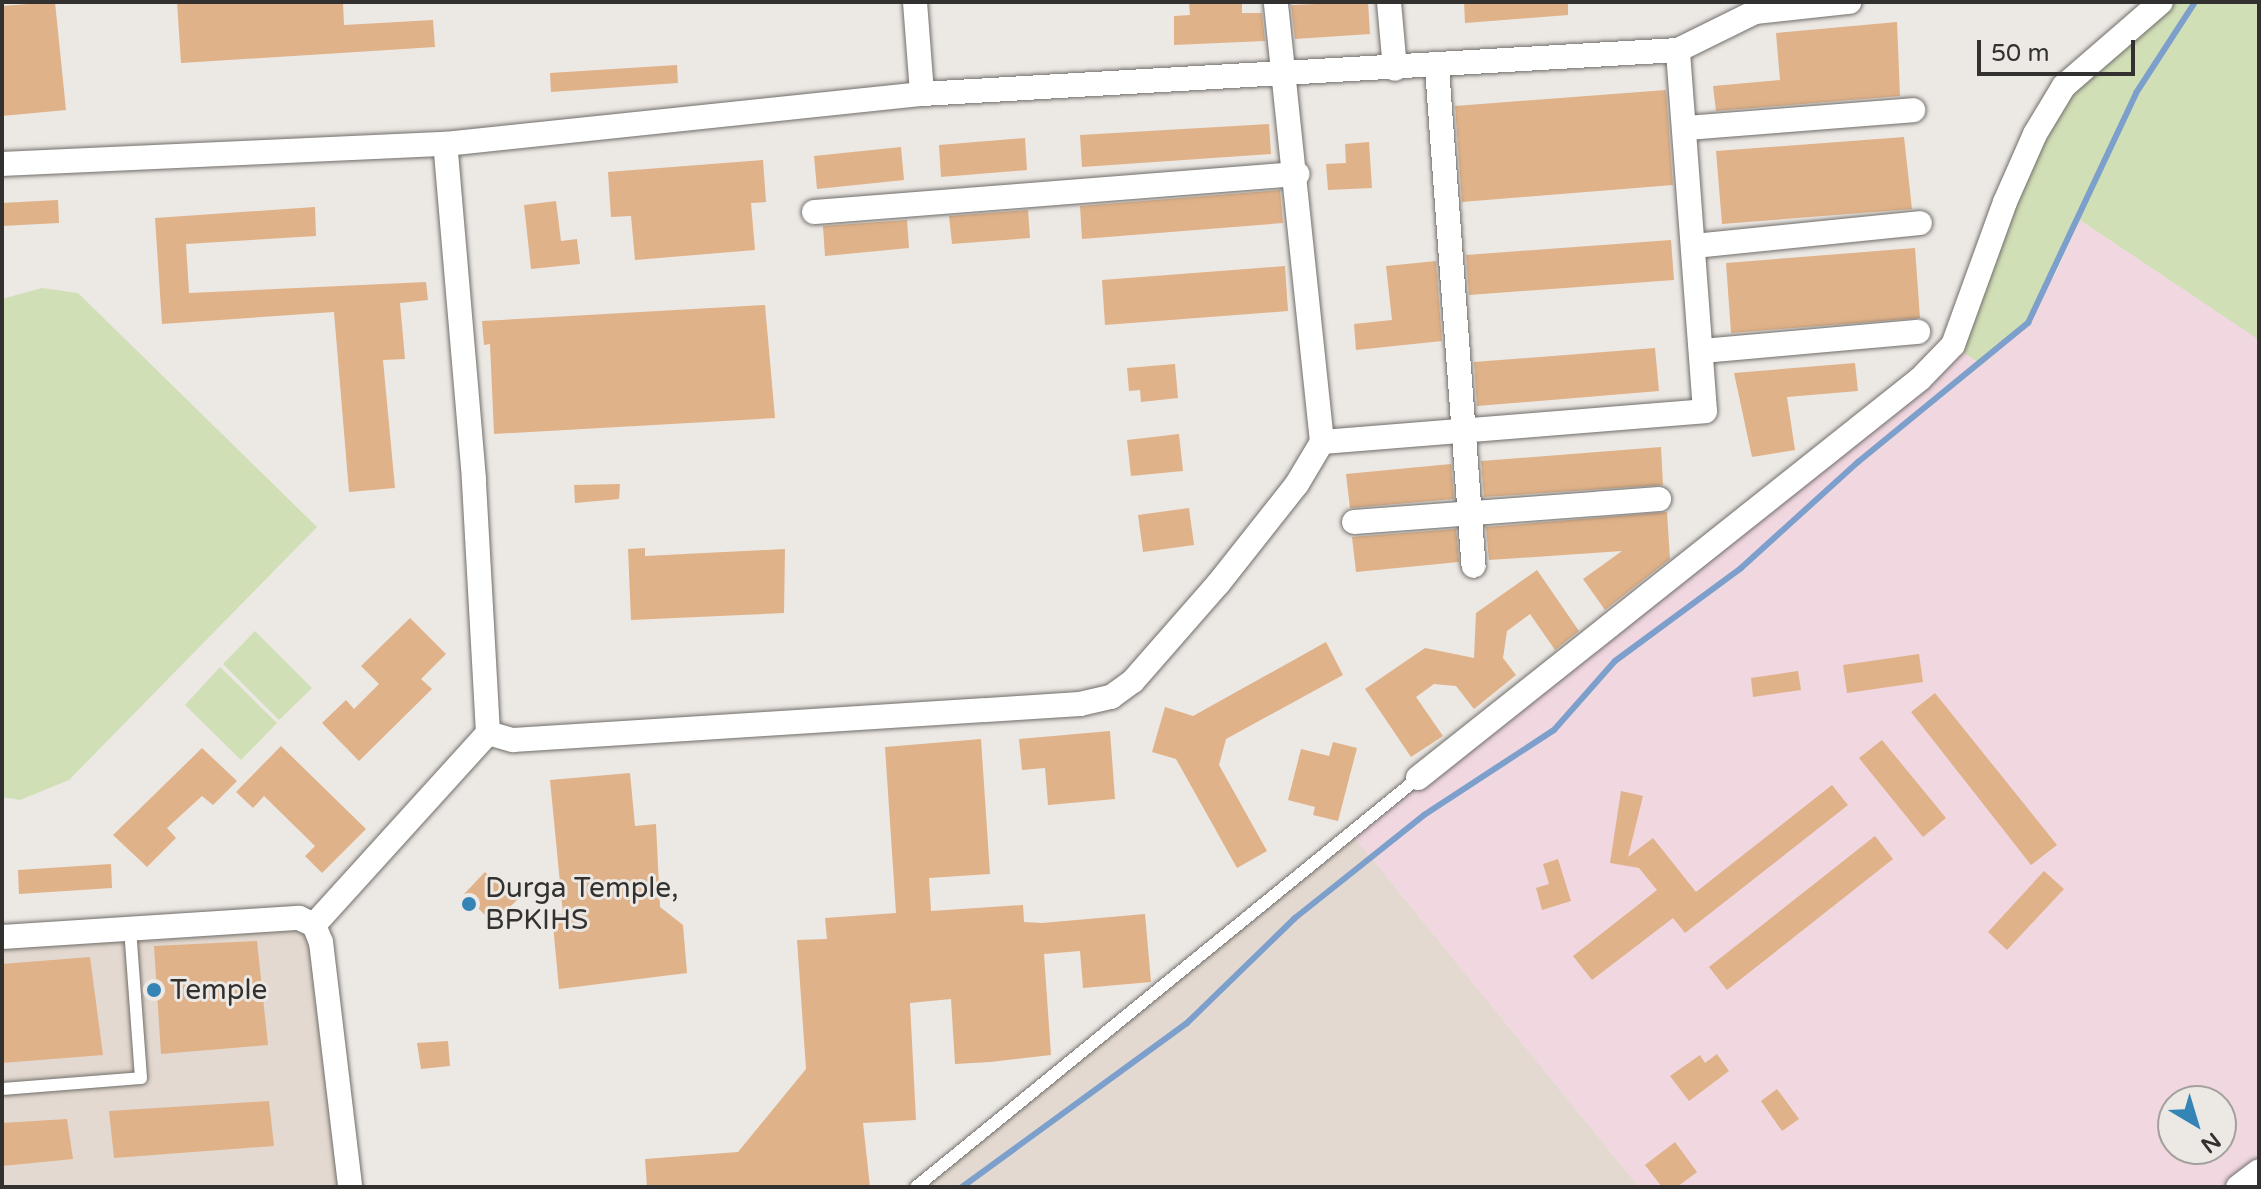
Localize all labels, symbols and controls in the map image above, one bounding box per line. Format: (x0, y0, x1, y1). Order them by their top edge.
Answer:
scale bar (1981, 24, 2139, 74)
text: 50 m (1991, 39, 2049, 68)
place label: Durga Temple, BPKIHS (485, 871, 678, 937)
marker: Durga Temple, BPKIHS (460, 895, 478, 913)
place label: Temple (170, 973, 267, 1007)
marker: Temple (145, 981, 163, 999)
north arrow (2157, 1085, 2237, 1165)
text: N (2196, 1127, 2226, 1158)

